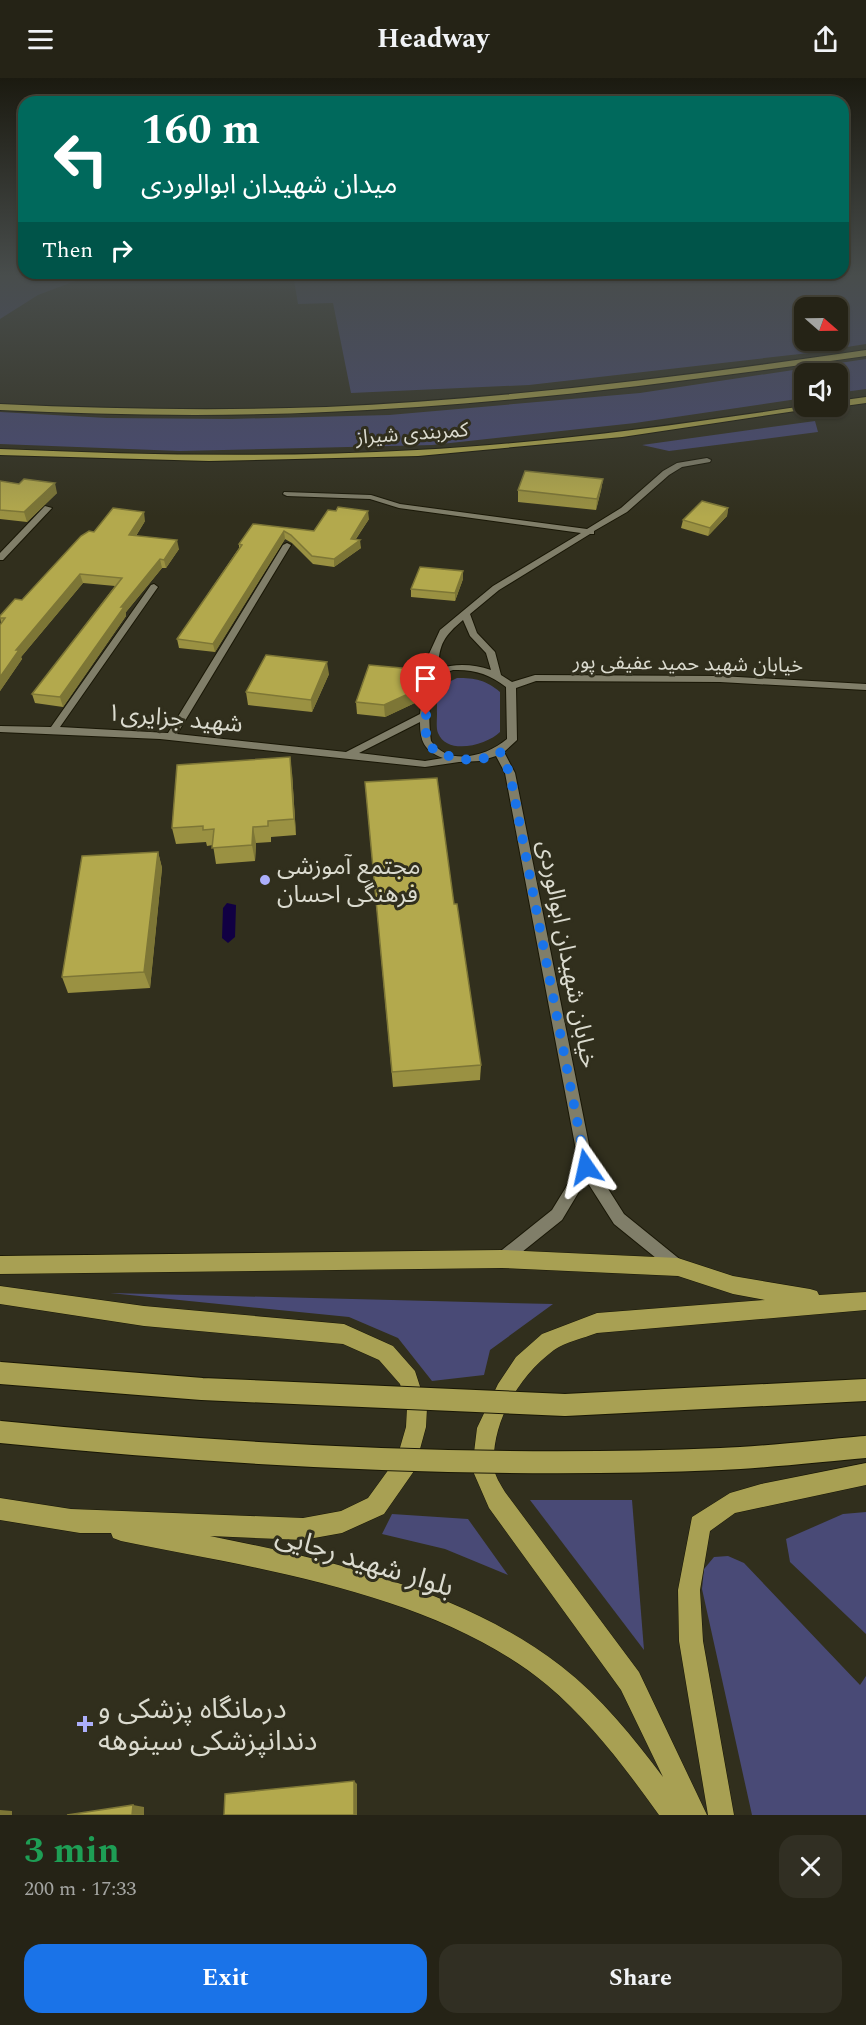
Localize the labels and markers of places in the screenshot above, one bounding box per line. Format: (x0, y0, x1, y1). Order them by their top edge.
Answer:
pin (400, 653, 451, 715)
place label: مجتمع آموزشی فرهنگی احسان (277, 849, 421, 913)
marker: مجتمع آموزشی فرهنگی احسان (258, 873, 272, 887)
place label: درمانگاه پزشکی و دندانپزشکی سینوهه (98, 1688, 317, 1763)
marker: درمانگاه پزشکی و دندانپزشکی سینوهه (76, 1715, 94, 1733)

